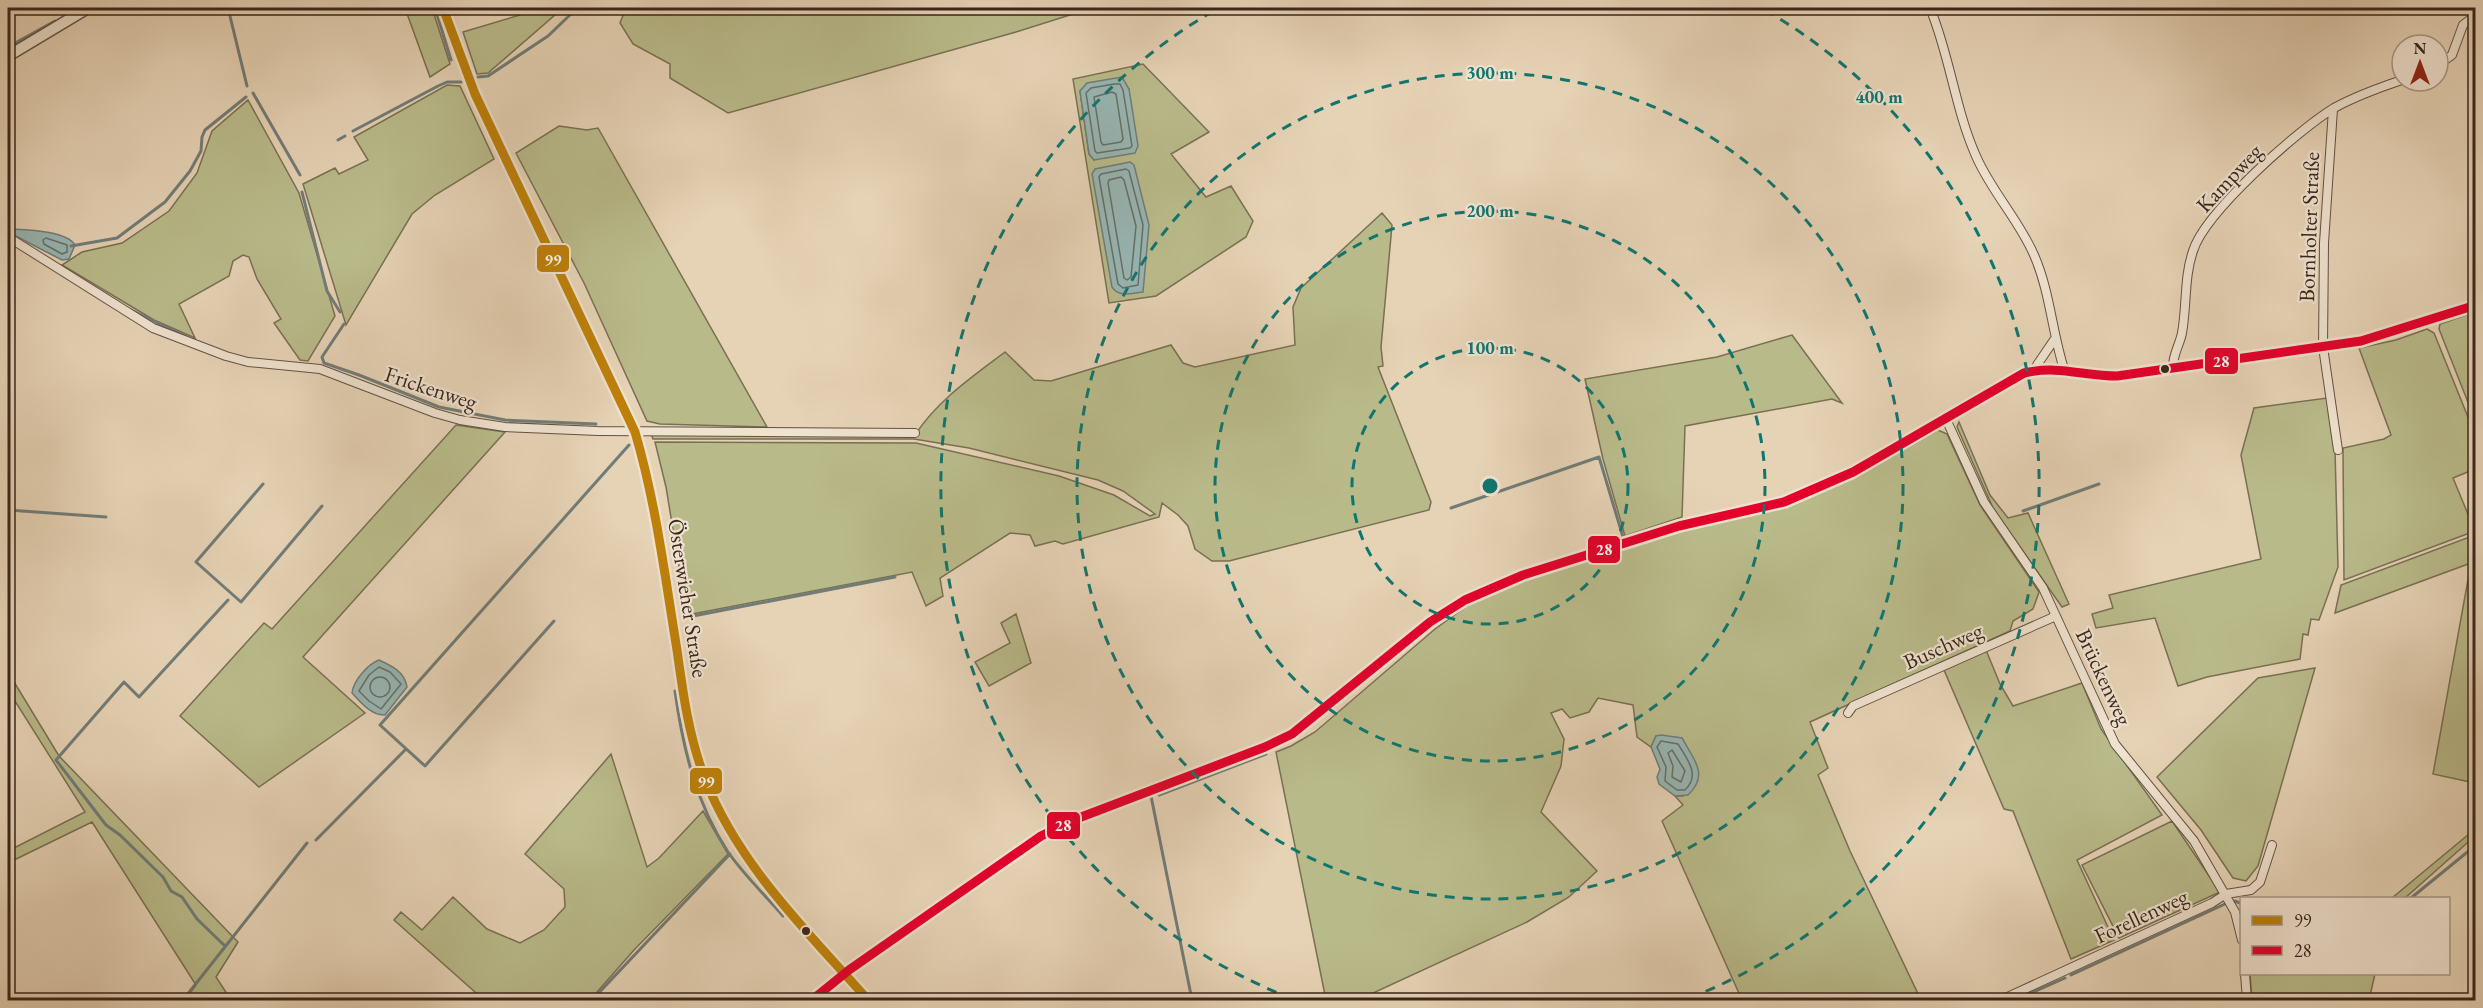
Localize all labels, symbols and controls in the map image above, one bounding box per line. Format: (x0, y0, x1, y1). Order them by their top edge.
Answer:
north arrow (2390, 33, 2450, 93)
text: N (2414, 38, 2427, 59)
text: 300 m (1466, 61, 1514, 84)
text: 400 m (1855, 85, 1903, 108)
street label: Kampweg (2190, 137, 2269, 219)
street label: Bornholter Straße (2292, 151, 2326, 303)
text: 200 m (1466, 199, 1514, 222)
line badge: 99 (536, 244, 570, 273)
text: 99 (545, 249, 562, 270)
text: 100 m (1466, 336, 1514, 359)
line badge: 28 (2204, 347, 2239, 375)
text: 28 (2213, 351, 2229, 372)
street label: Frickenweg (381, 359, 481, 417)
unlabelled marker (2159, 363, 2171, 375)
centre of rings (1480, 476, 1500, 496)
street label: Österwieher Straße (661, 517, 715, 680)
line badge: 28 (1587, 535, 1621, 564)
text: 28 (1596, 539, 1612, 560)
street label: Buschweg (1899, 615, 1988, 676)
street label: Brückenweg (2069, 624, 2139, 730)
line badge: 99 (689, 767, 723, 795)
text: 99 (698, 771, 715, 792)
line badge: 28 (1046, 811, 1081, 840)
text: 28 (1055, 815, 1071, 836)
street label: Forellenweg (2089, 881, 2193, 950)
legend (2240, 897, 2450, 975)
text: 99 (2294, 909, 2312, 932)
unlabelled marker (800, 925, 812, 937)
text: 28 (2294, 939, 2311, 962)

